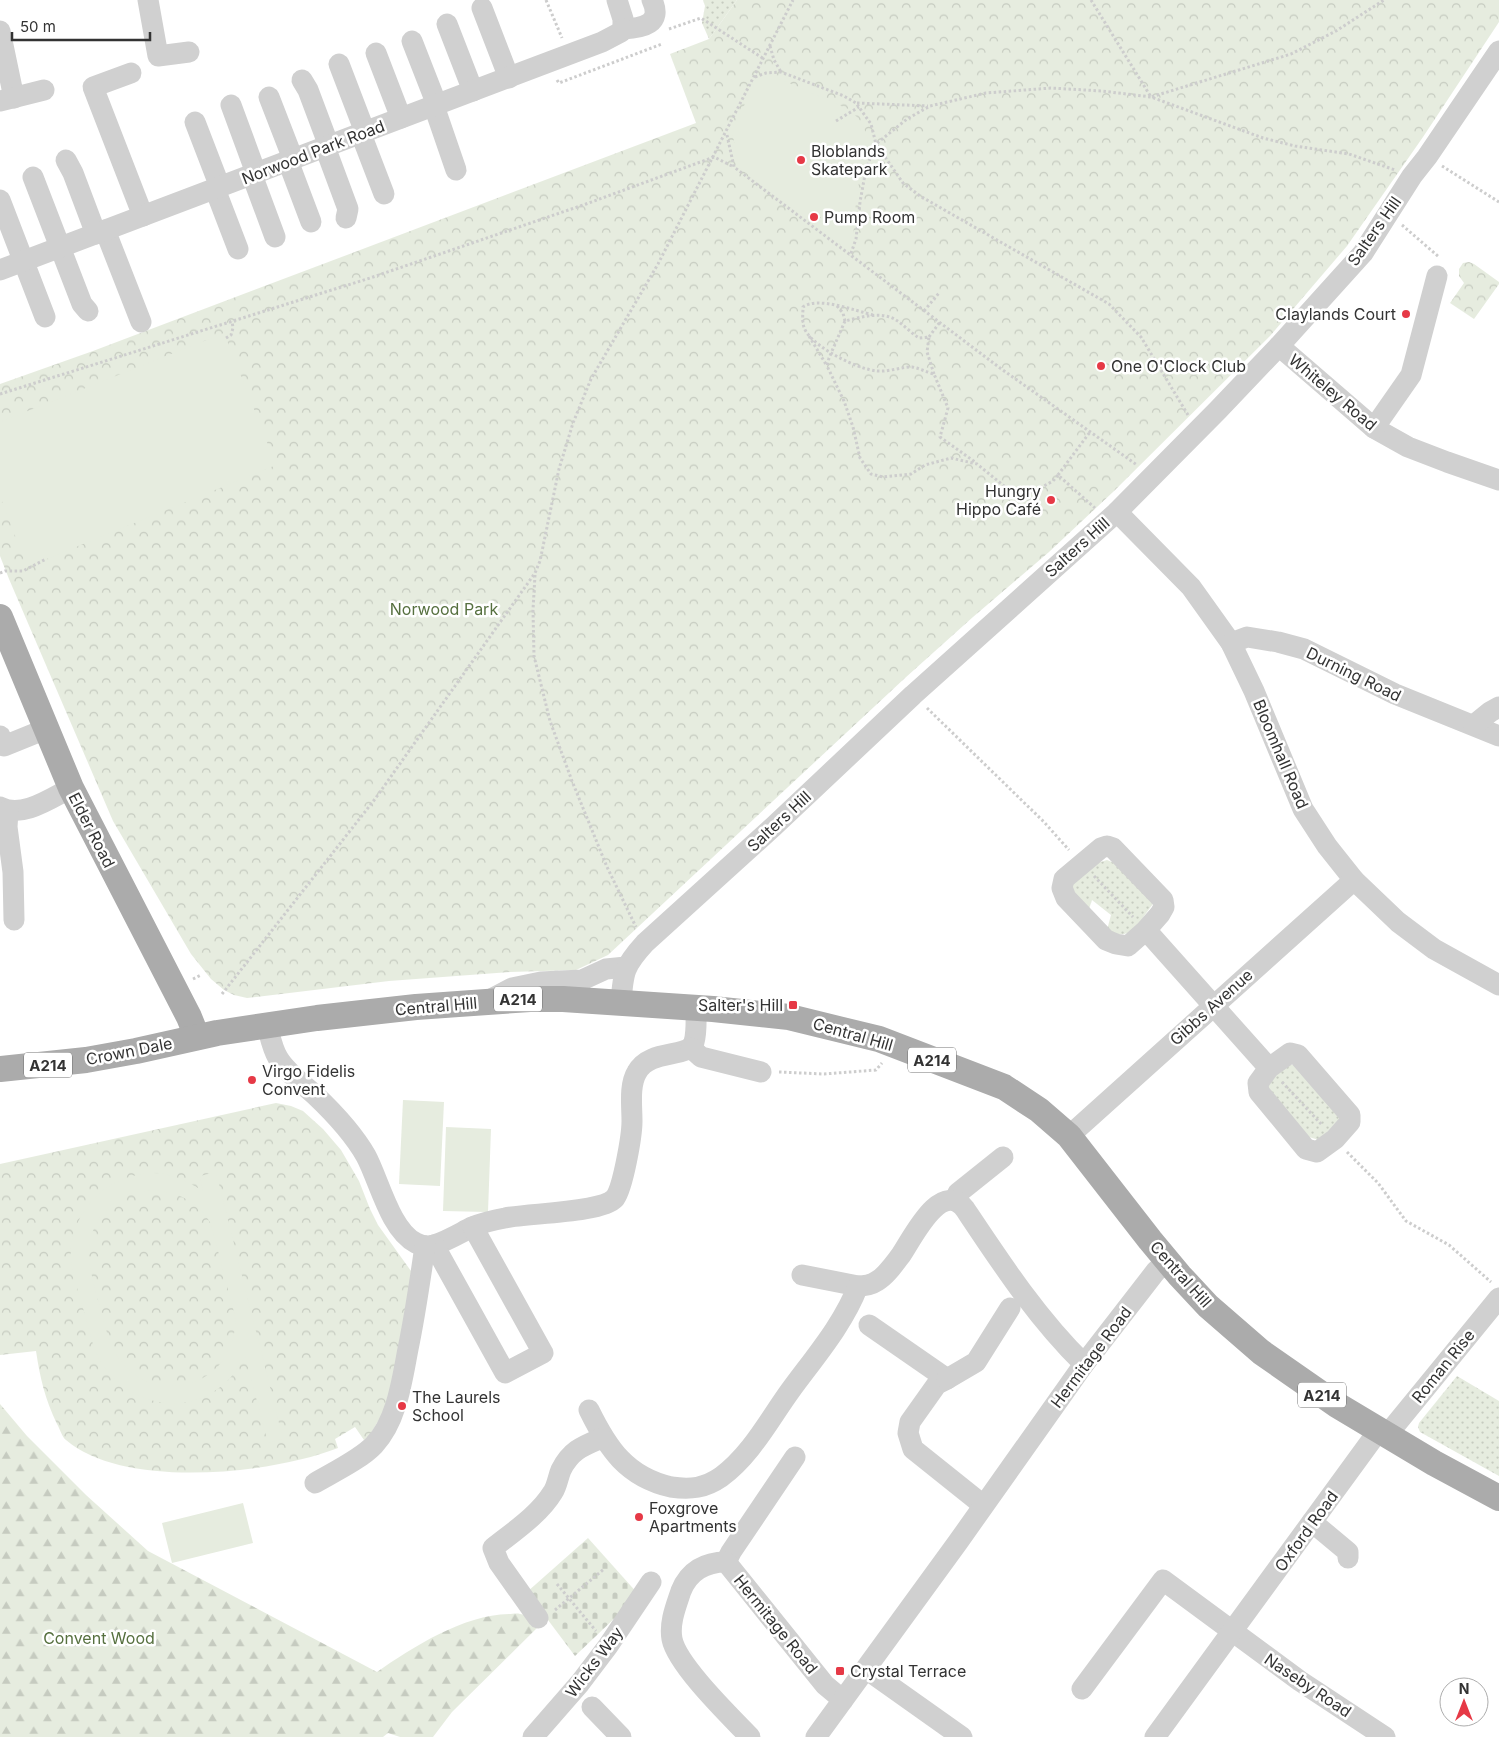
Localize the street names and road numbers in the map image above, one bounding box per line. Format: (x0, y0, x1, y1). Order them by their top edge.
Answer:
street label: Norwood Park Road (239, 116, 387, 188)
street label: Salters Hill (1343, 192, 1405, 270)
street label: Whiteley Road (1285, 349, 1381, 435)
street label: Salters Hill (1040, 513, 1114, 581)
street label: Durning Road (1303, 642, 1405, 706)
street label: Bloomhall Road (1249, 696, 1313, 812)
street label: Salters Hill (743, 786, 815, 856)
street label: Elder Road (65, 789, 119, 871)
street label: Gibbs Avenue (1165, 965, 1257, 1049)
road number: A214 (494, 986, 542, 1012)
street label: Central Hill (394, 992, 478, 1020)
street label: Central Hill (811, 1013, 895, 1055)
street label: Crown Dale (84, 1033, 174, 1069)
road number: A214 (908, 1048, 956, 1072)
road number: A214 (24, 1052, 72, 1078)
street label: Central Hill (1146, 1237, 1216, 1311)
street label: Hermitage Road (1046, 1302, 1136, 1412)
street label: Roman Rise (1407, 1325, 1479, 1407)
road number: A214 (1298, 1382, 1346, 1408)
street label: Oxford Road (1270, 1487, 1342, 1575)
street label: Hermitage Road (730, 1570, 822, 1678)
street label: Wicks Way (561, 1623, 627, 1701)
street label: Naseby Road (1261, 1649, 1355, 1721)

